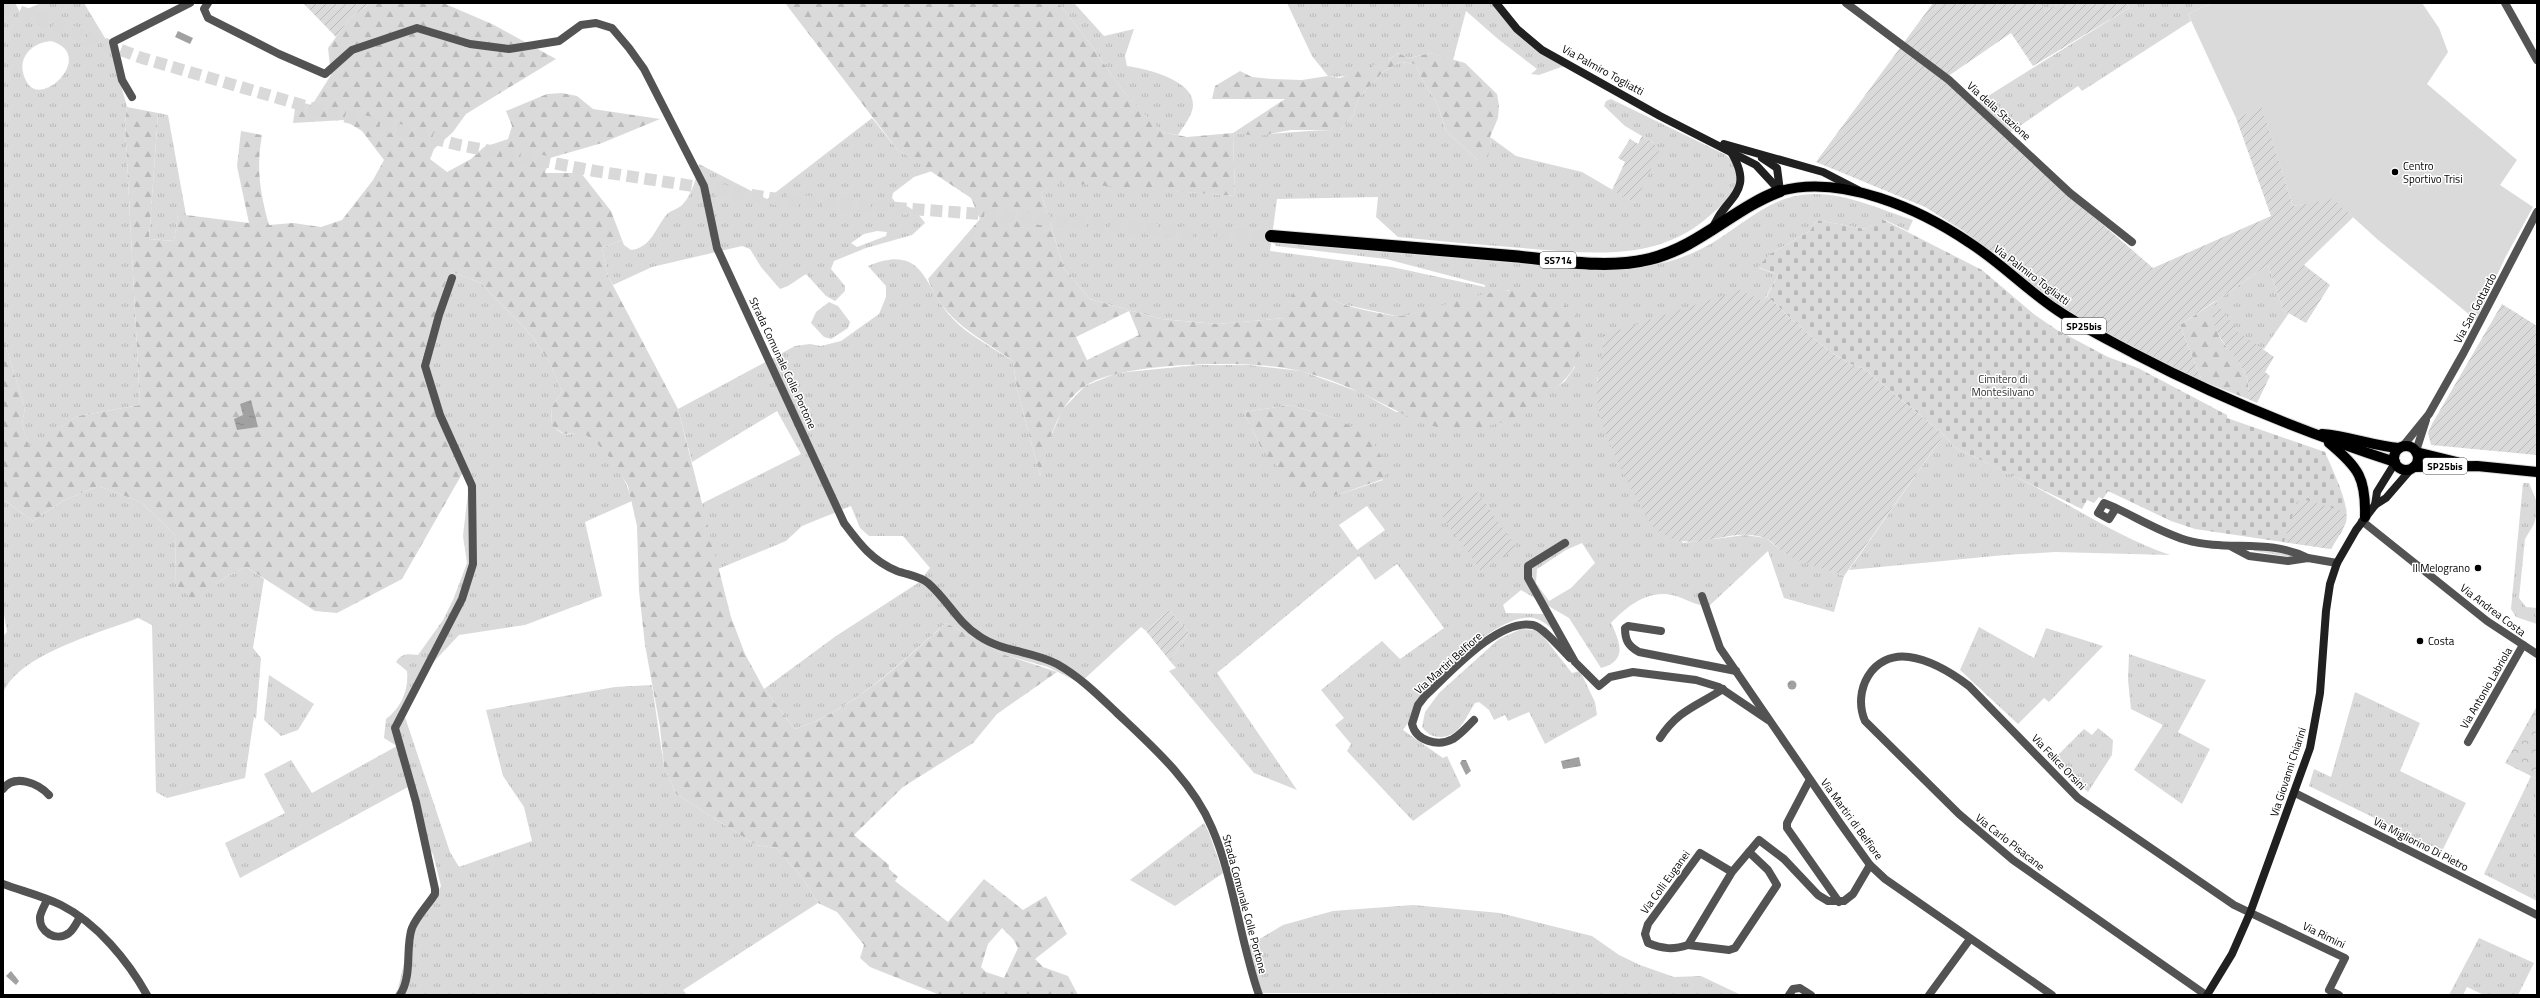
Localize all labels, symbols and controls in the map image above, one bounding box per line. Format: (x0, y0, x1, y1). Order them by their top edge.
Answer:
street label: Via Palmiro Togliatti (1559, 41, 1647, 99)
street label: Via della Stazione (1964, 78, 2035, 144)
place label: Centro Sportivo Trisi (2403, 158, 2463, 187)
marker: Centro Sportivo Trisi (2390, 167, 2400, 177)
street label: Via Palmiro Togliatti (1991, 241, 2073, 309)
road number: SS714 (1540, 252, 1576, 268)
street label: Via San Gottardo (2450, 270, 2500, 346)
street label: Strada Comunale Colle Portone (745, 295, 821, 432)
road number: SP25bis (2062, 318, 2106, 334)
park label: Cimitero di Montesilvano (1972, 371, 2035, 400)
road number: SP25bis (2423, 458, 2467, 474)
place label: Il Melograno (2413, 560, 2470, 576)
marker: Il Melograno (2473, 563, 2483, 573)
street label: Via Andrea Costa (2457, 580, 2530, 640)
street label: Via Martiri Belfiore (1411, 628, 1486, 698)
place label: Costa (2428, 633, 2455, 649)
marker: Costa (2415, 636, 2425, 646)
street label: Via Antonio Labriola (2456, 644, 2516, 732)
street label: Via Giovanni Chiarini (2266, 725, 2310, 819)
street label: Via Felice Orsini (2028, 730, 2090, 794)
street label: Via Martiri di Belfiore (1817, 775, 1887, 863)
street label: Via Carlo Pisacane (1972, 810, 2048, 874)
street label: Via Migliorino Di Pietro (2371, 813, 2472, 875)
street label: Strada Comunale Colle Portone (1219, 833, 1271, 976)
street label: Via Colli Euganei (1636, 847, 1694, 917)
street label: Via Rimini (2300, 918, 2348, 952)

